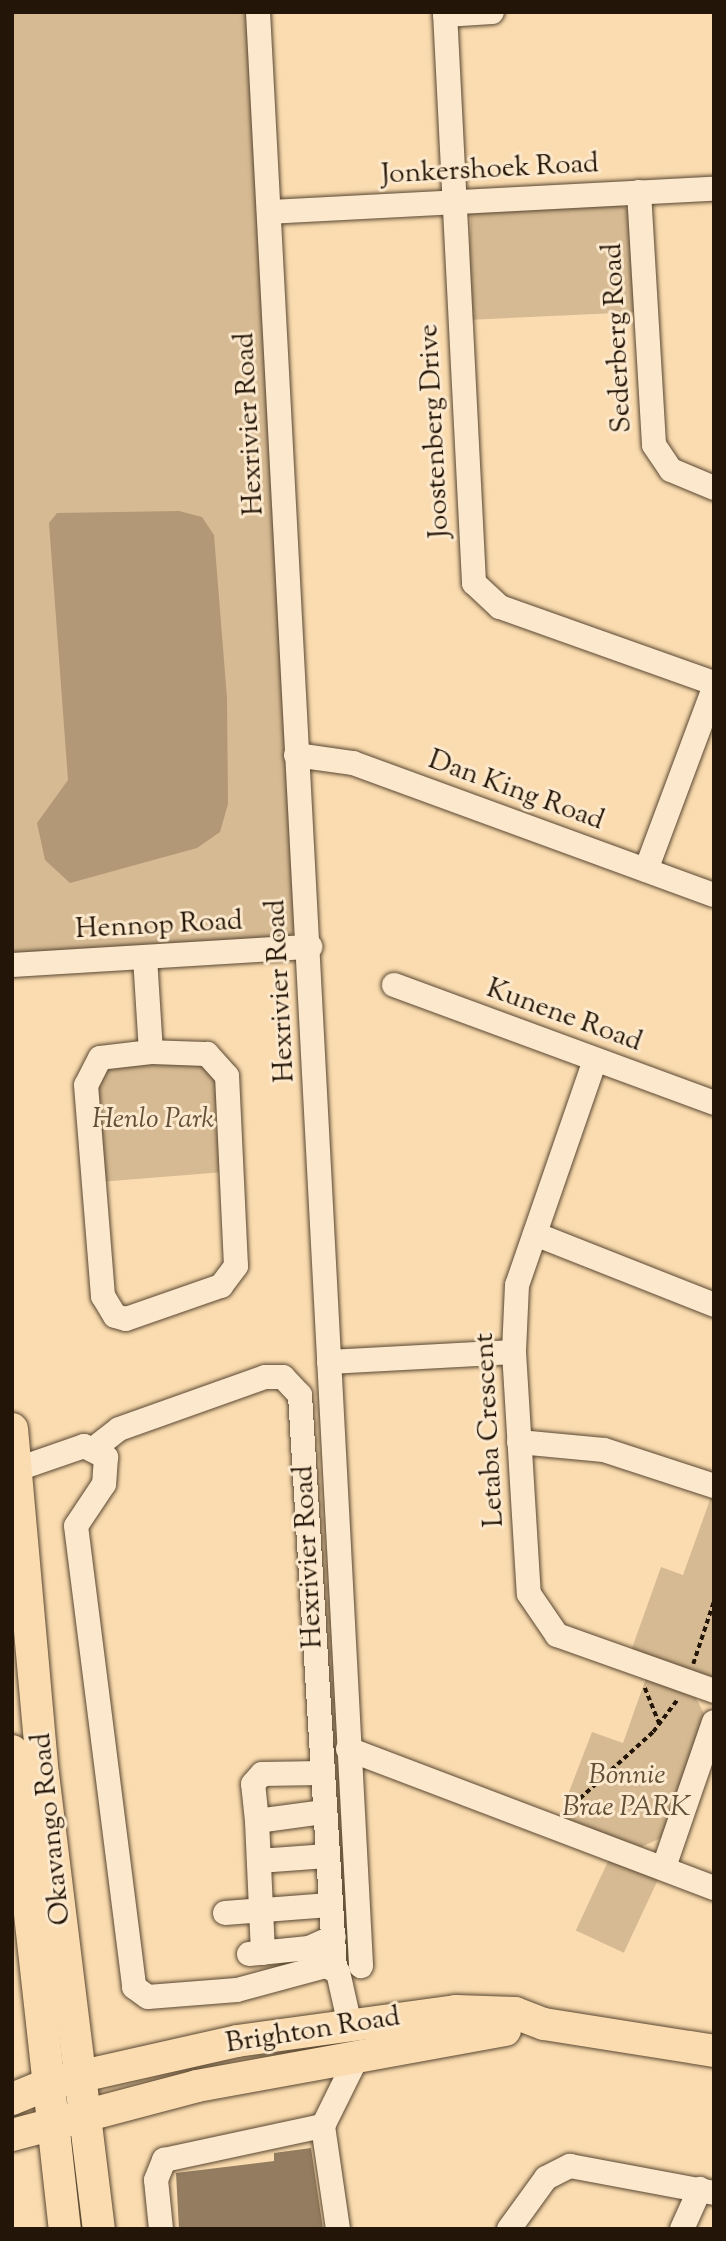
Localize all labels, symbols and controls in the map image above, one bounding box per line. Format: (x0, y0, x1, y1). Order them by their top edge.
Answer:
street label: Jonkershoek Road (380, 148, 600, 192)
street label: Sederberg Road (596, 242, 640, 434)
street label: Joostenberg Drive (413, 323, 457, 539)
street label: Hexrivier Road (228, 332, 272, 516)
street label: Dan King Road (423, 744, 609, 838)
street label: Hexrivier Road (259, 899, 303, 1083)
street label: Hennop Road (74, 905, 244, 947)
street label: Kunene Road (482, 972, 646, 1060)
park label: Henlo Park (92, 1103, 214, 1137)
street label: Letaba Crescent (468, 1332, 512, 1528)
street label: Hexrivier Road (287, 1465, 331, 1649)
street label: Okavango Road (25, 1731, 79, 1927)
park label: Bonnie Brae PARK (562, 1759, 692, 1825)
street label: Brighton Road (223, 2001, 403, 2061)

